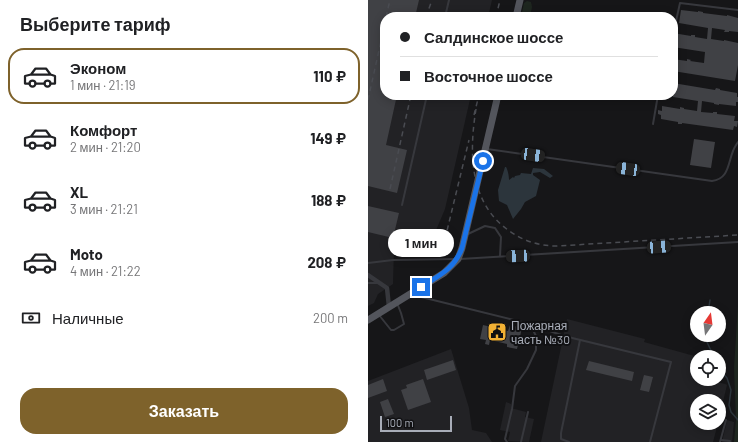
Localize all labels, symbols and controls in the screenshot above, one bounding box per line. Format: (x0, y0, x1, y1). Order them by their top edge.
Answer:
text: Выберите тариф (20, 13, 171, 35)
text: Салдинское шоссе (424, 28, 563, 46)
icon: car (22, 58, 58, 94)
text: Эконом (70, 59, 126, 77)
text: 110 ₽ (313, 67, 346, 85)
text: Восточное шоссе (424, 67, 553, 85)
text: 1 мин · 21:19 (70, 77, 136, 93)
icon: car (22, 120, 58, 156)
text: Комфорт (70, 121, 137, 139)
text: 149 ₽ (310, 129, 346, 147)
text: 2 мин · 21:20 (70, 139, 141, 155)
car (520, 147, 546, 163)
route start (474, 152, 492, 170)
car (615, 161, 641, 177)
icon: car (22, 182, 58, 218)
text: XL (70, 183, 88, 201)
text: 188 ₽ (311, 191, 346, 209)
text: 3 мин · 21:21 (70, 201, 138, 217)
callout: 1 мин (388, 229, 454, 257)
text: 1 мин (405, 235, 437, 251)
car (647, 240, 671, 254)
icon: car (22, 244, 58, 280)
text: Moto (70, 245, 103, 263)
car (506, 249, 530, 263)
text: 208 ₽ (307, 253, 346, 271)
text: 4 мин · 21:22 (70, 263, 141, 279)
route end (412, 278, 430, 296)
north arrow (690, 306, 726, 342)
map controls (690, 306, 726, 430)
icon: cash (20, 307, 42, 329)
text: Наличные (52, 309, 124, 327)
text: 200 m (313, 310, 348, 326)
place label: Пожарная часть №30 (511, 318, 570, 346)
public building icon: Пожарная часть №30 (486, 321, 508, 343)
button: locate (690, 350, 726, 386)
button: Заказать (20, 388, 348, 434)
button: layers (690, 394, 726, 430)
scale bar (380, 414, 452, 433)
text: 100 m (386, 416, 414, 429)

